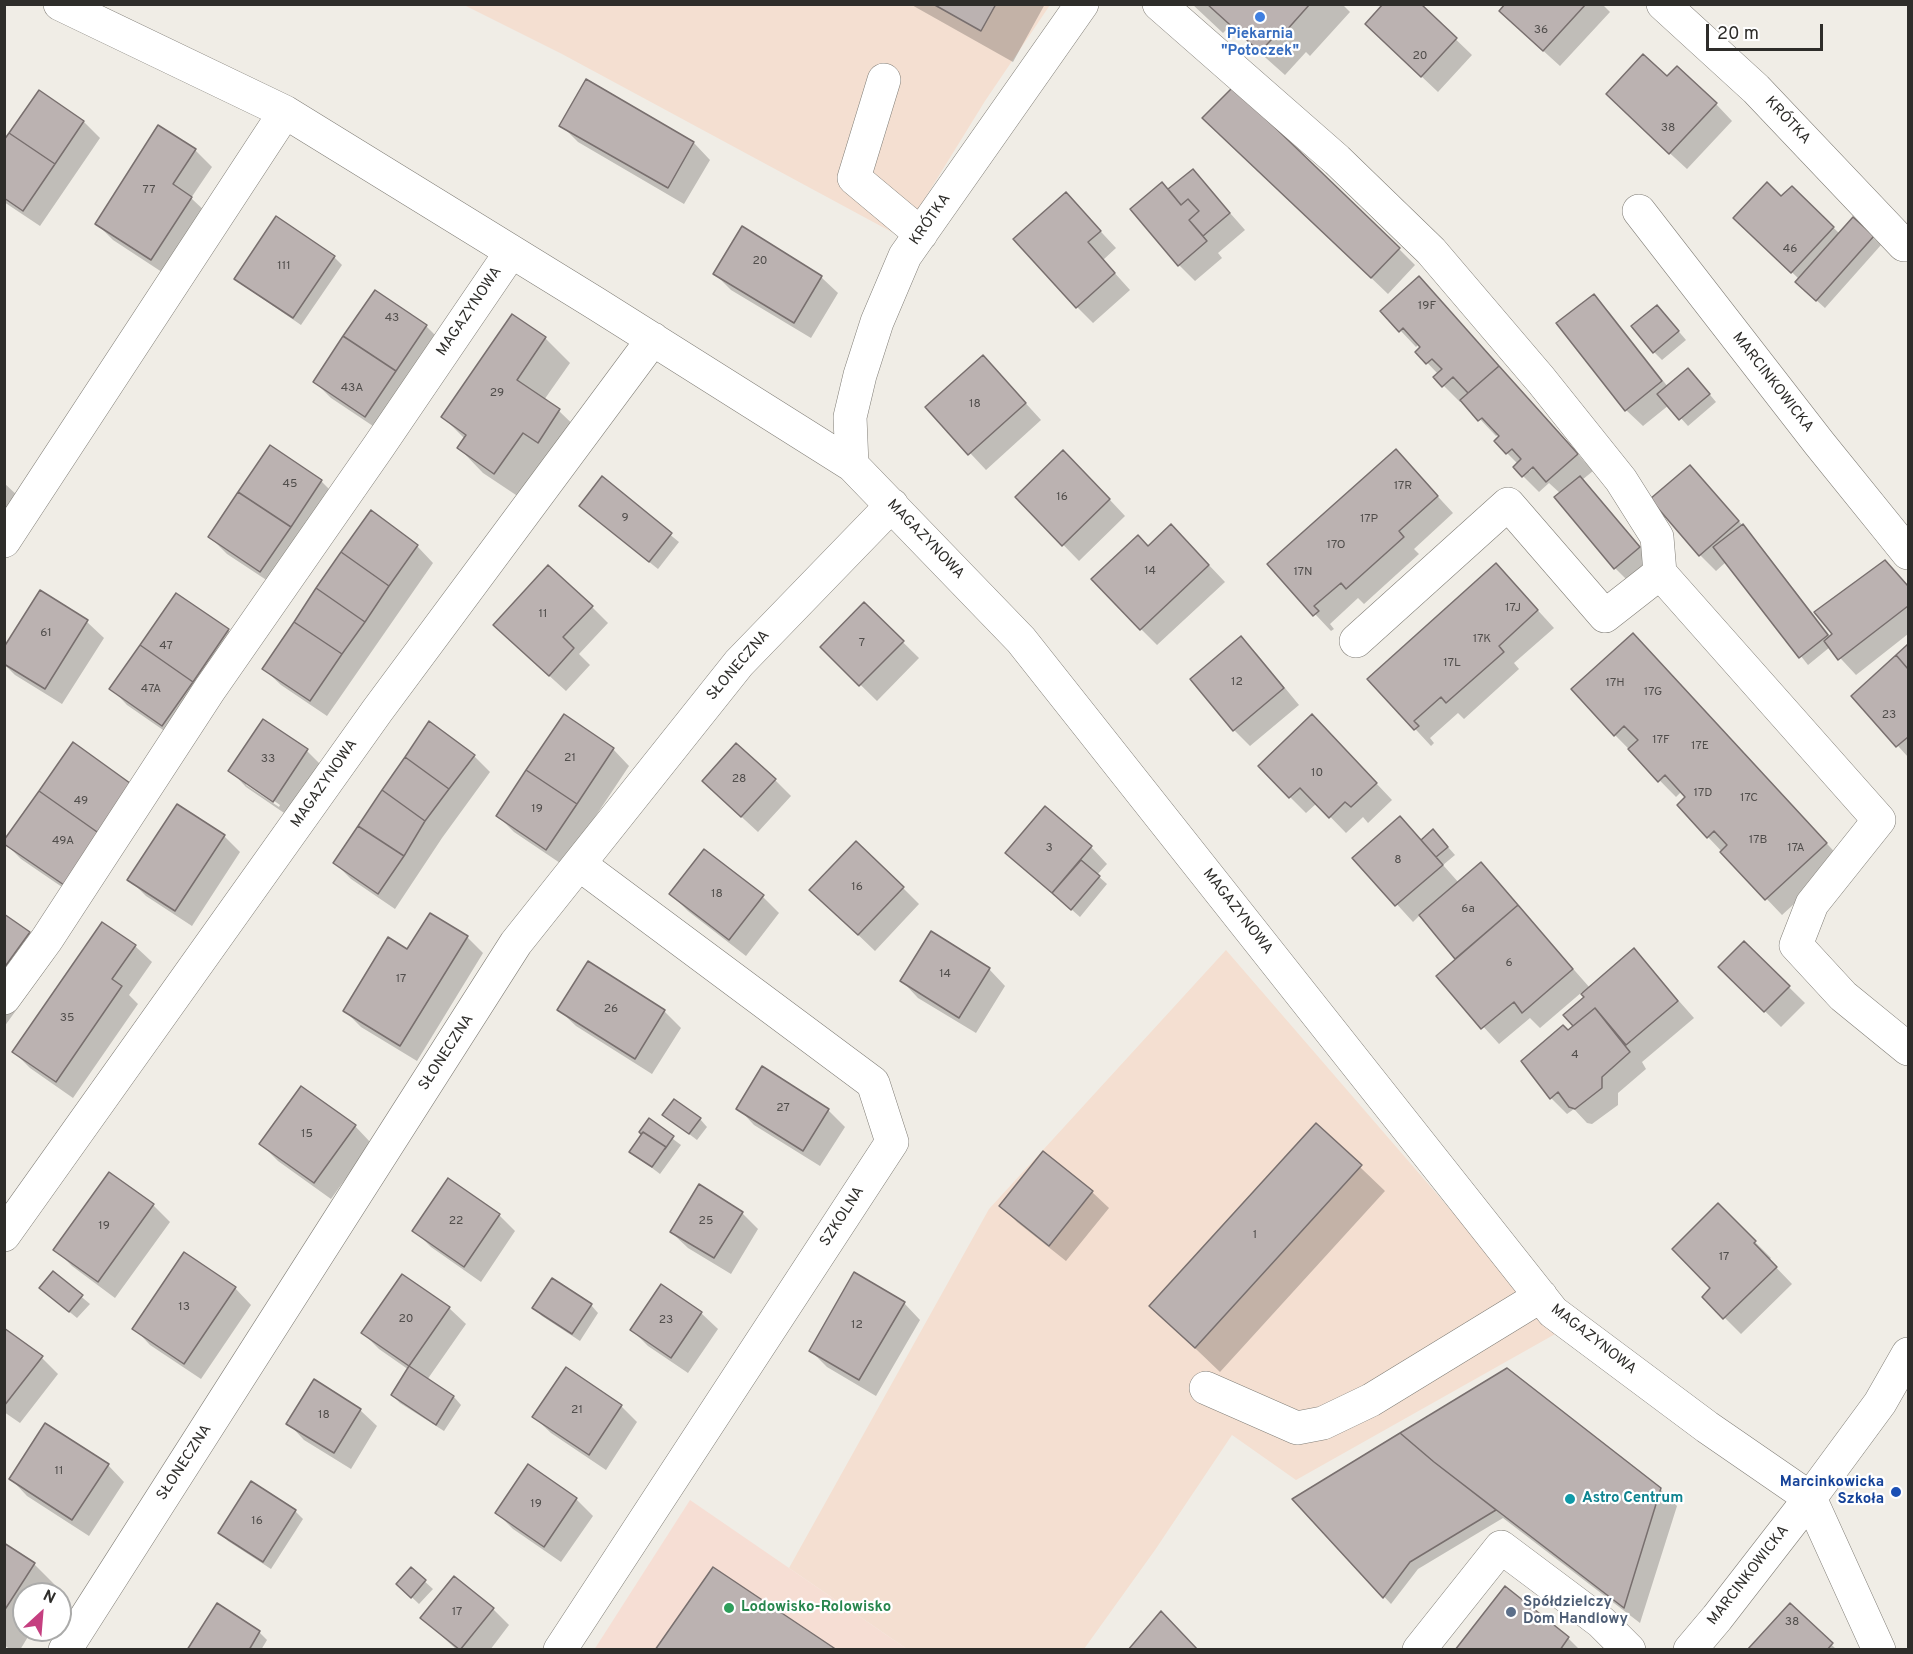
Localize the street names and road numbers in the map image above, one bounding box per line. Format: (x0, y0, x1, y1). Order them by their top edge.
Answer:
street label: KRÓTKA (1760, 93, 1814, 149)
street label: KRÓTKA (907, 191, 955, 249)
street label: MAGAZYNOWA (434, 264, 506, 360)
street label: MARCINKOWICKA (1727, 329, 1817, 437)
street label: MAGAZYNOWA (883, 496, 967, 584)
street label: SŁONECZNA (704, 627, 774, 705)
street label: MAGAZYNOWA (288, 736, 362, 832)
street label: MAGAZYNOWA (1198, 866, 1276, 958)
street label: SŁONECZNA (416, 1012, 478, 1094)
street label: SZKOLNA (817, 1184, 869, 1250)
street label: MAGAZYNOWA (1547, 1301, 1639, 1379)
street label: SŁONECZNA (154, 1422, 216, 1504)
street label: MARCINKOWICKA (1704, 1522, 1794, 1630)

